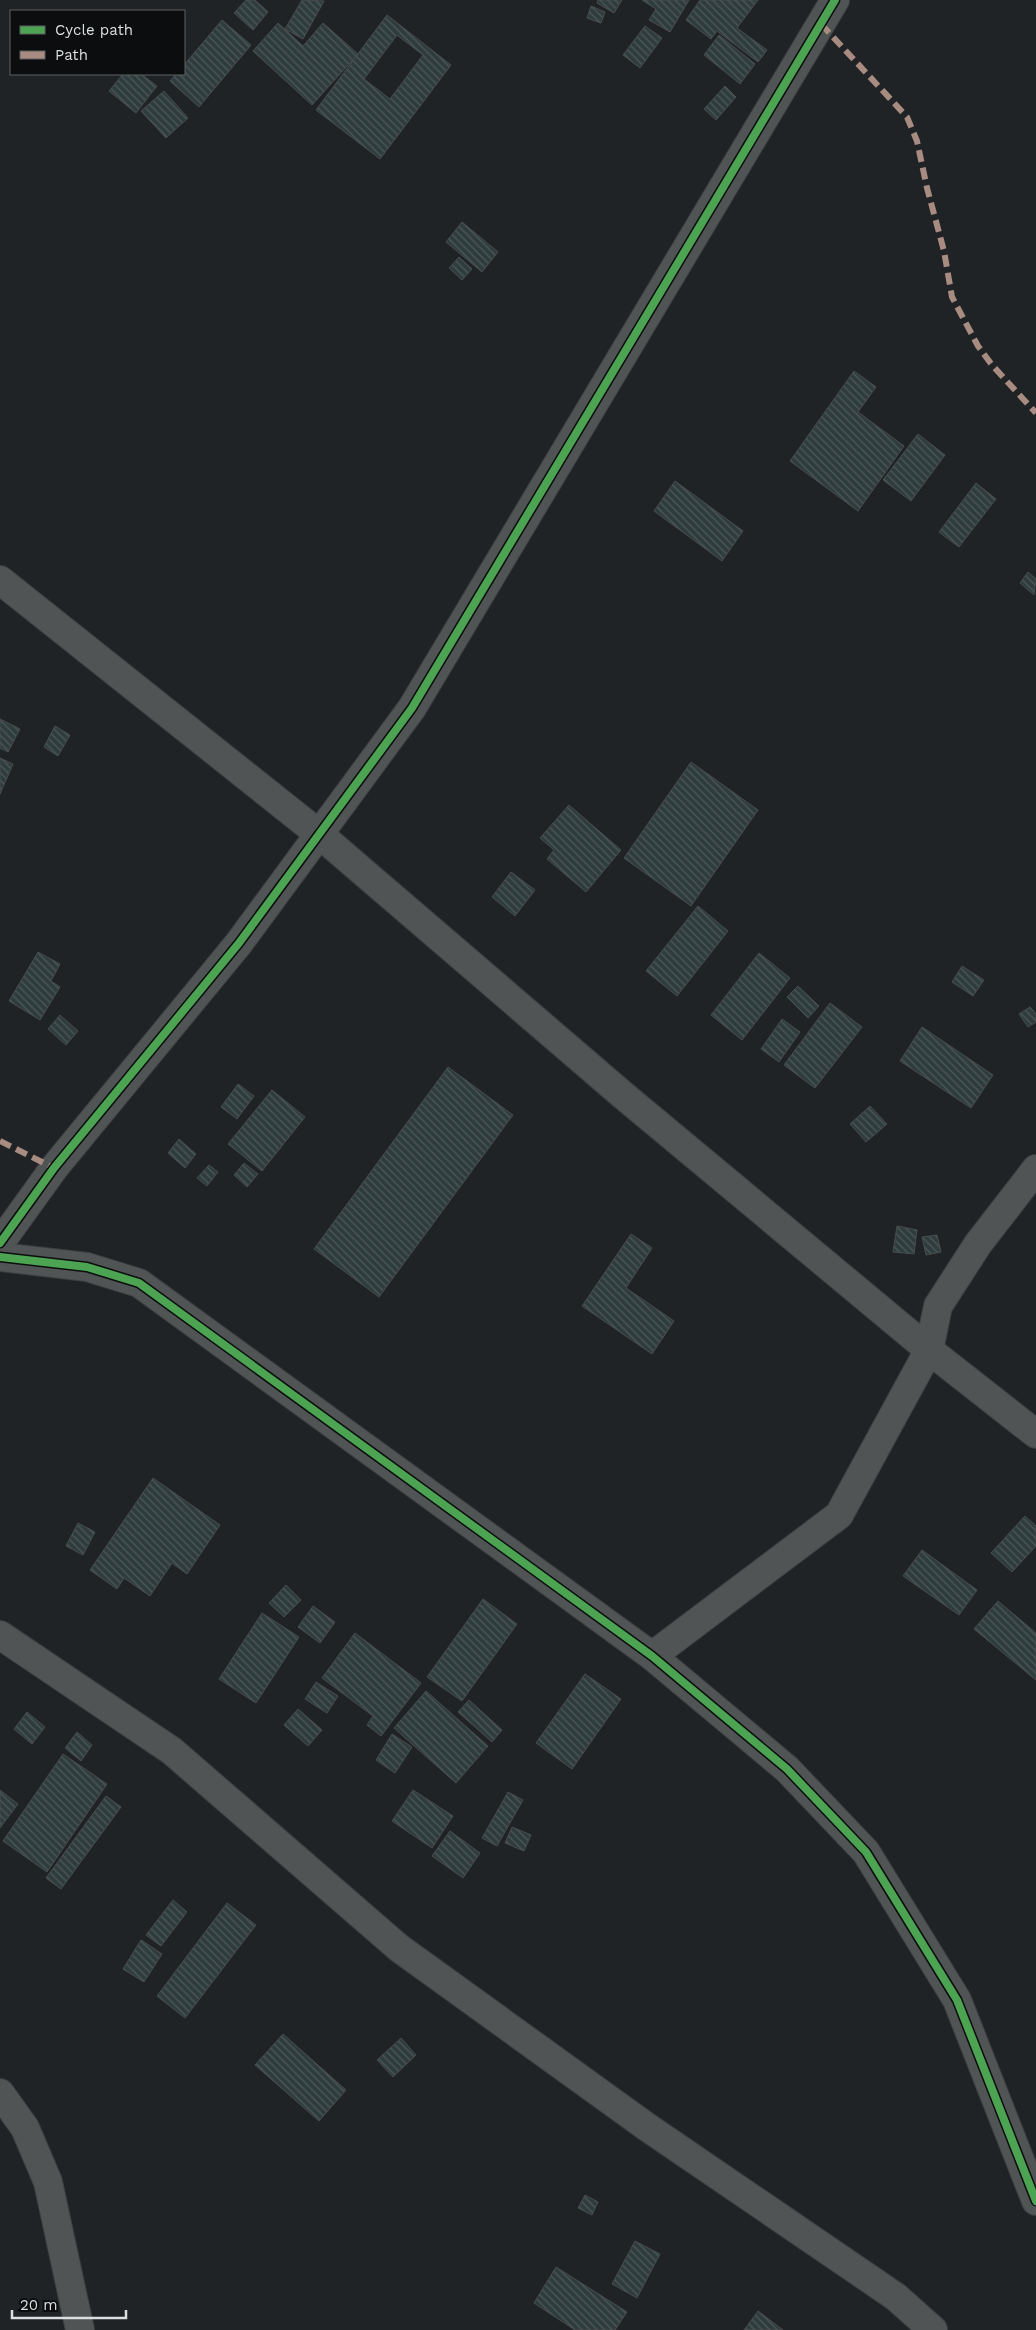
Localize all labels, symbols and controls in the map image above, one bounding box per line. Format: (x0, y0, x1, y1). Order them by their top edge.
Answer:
legend (10, 10, 185, 75)
text: Cycle path (55, 21, 133, 39)
text: Path (55, 46, 88, 64)
scale bar (12, 2288, 126, 2320)
text: 20 m (20, 2296, 58, 2314)

